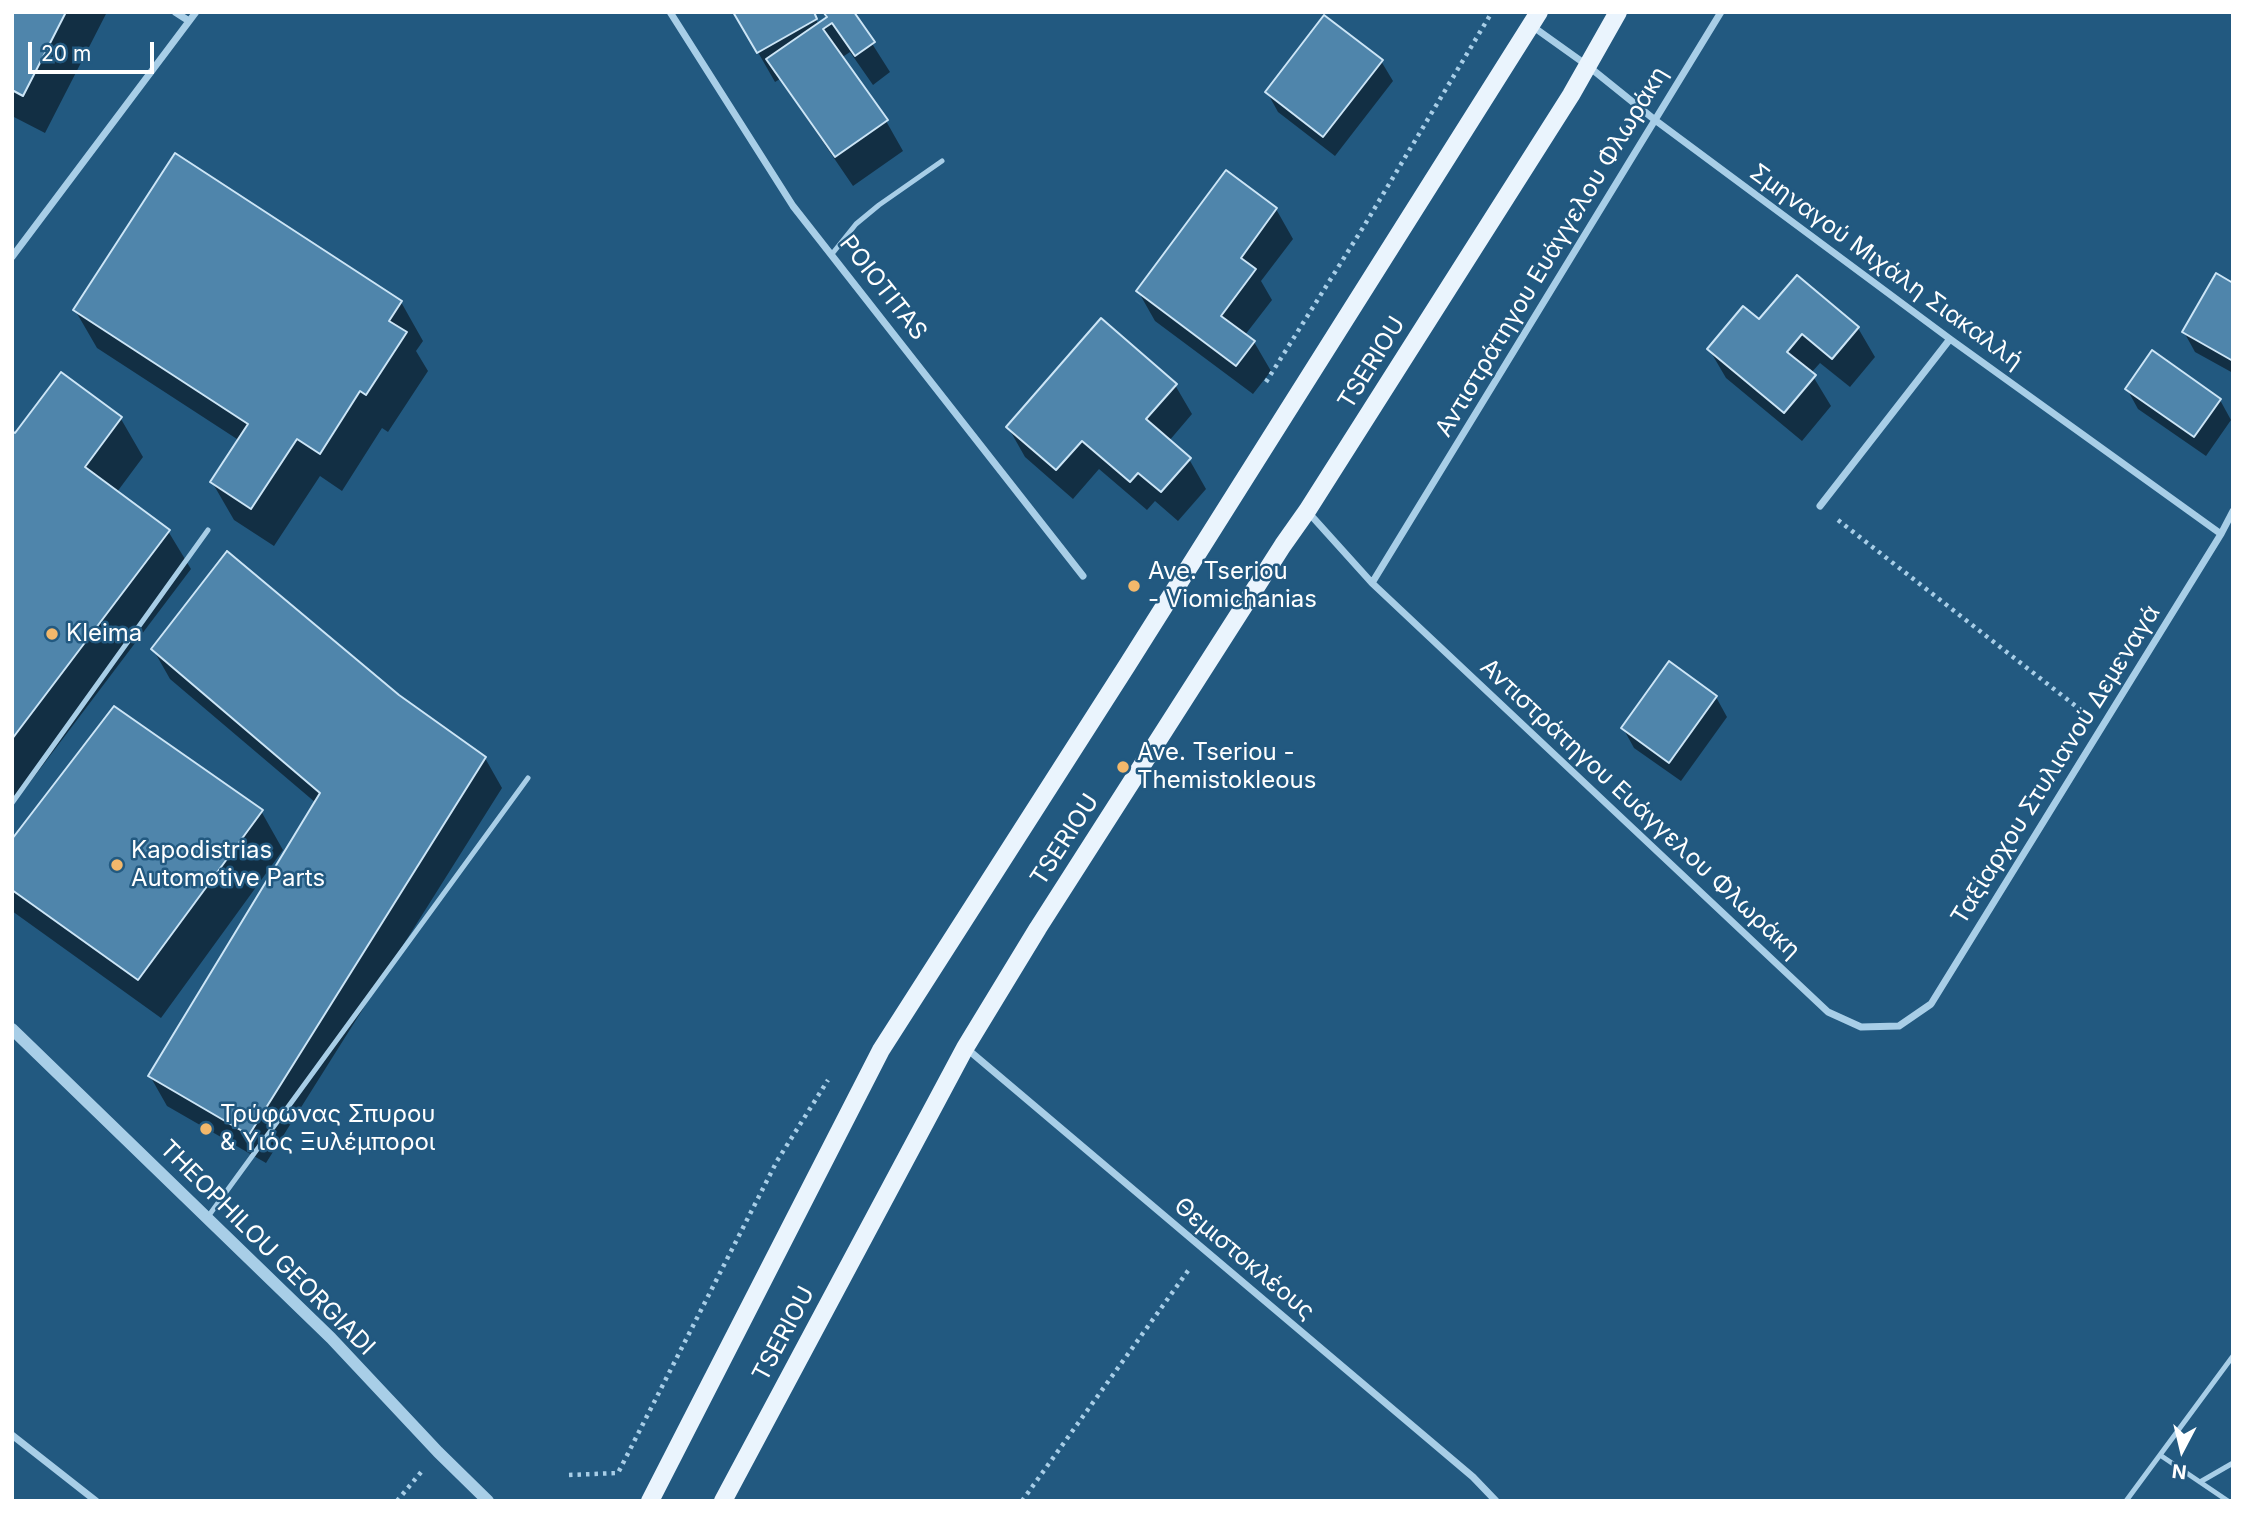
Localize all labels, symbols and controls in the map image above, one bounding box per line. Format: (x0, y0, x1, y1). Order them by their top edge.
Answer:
scale bar (32, 28, 158, 72)
text: 20 m (41, 41, 91, 66)
street label: Αντιστράτηγου Ευάγγελου Φλωράκη (1430, 62, 1674, 442)
street label: Σμηναγού Μιχάλη Σιακαλλή (1744, 158, 2028, 376)
street label: POIOTITAS (833, 230, 933, 346)
street label: TSERIOU (1332, 312, 1412, 414)
place label: Ave. Tseriou - Viomichanias (1148, 558, 1317, 614)
marker: Ave. Tseriou - Viomichanias (1126, 578, 1142, 594)
street label: Ταξίαρχου Στυλιανού Δεμεναγά (1945, 600, 2167, 930)
place label: Kleima (66, 620, 142, 648)
marker: Kleima (44, 626, 60, 642)
street label: Αντιστράτηγου Ευάγγελου Φλωράκη (1474, 653, 1806, 965)
place label: Ave. Tseriou - Themistokleous (1137, 739, 1316, 795)
marker: Ave. Tseriou - Themistokleous (1115, 759, 1131, 775)
street label: TSERIOU (1025, 789, 1105, 891)
place label: Kapodistrias Automotive Parts (131, 837, 325, 893)
marker: Kapodistrias Automotive Parts (109, 857, 125, 873)
place label: Τρύφωνας Σπυρου & Υιός Ξυλέμποροι (220, 1101, 436, 1157)
marker: Τρύφωνας Σπυρου & Υιός Ξυλέμποροι (198, 1121, 214, 1137)
street label: THEOPHILOU GEORGIADI (153, 1134, 381, 1362)
street label: Θεμιστοκλέους (1168, 1192, 1320, 1326)
street label: TSERIOU (747, 1282, 821, 1386)
north arrow (2147, 1415, 2217, 1485)
text: N (2171, 1459, 2188, 1484)

